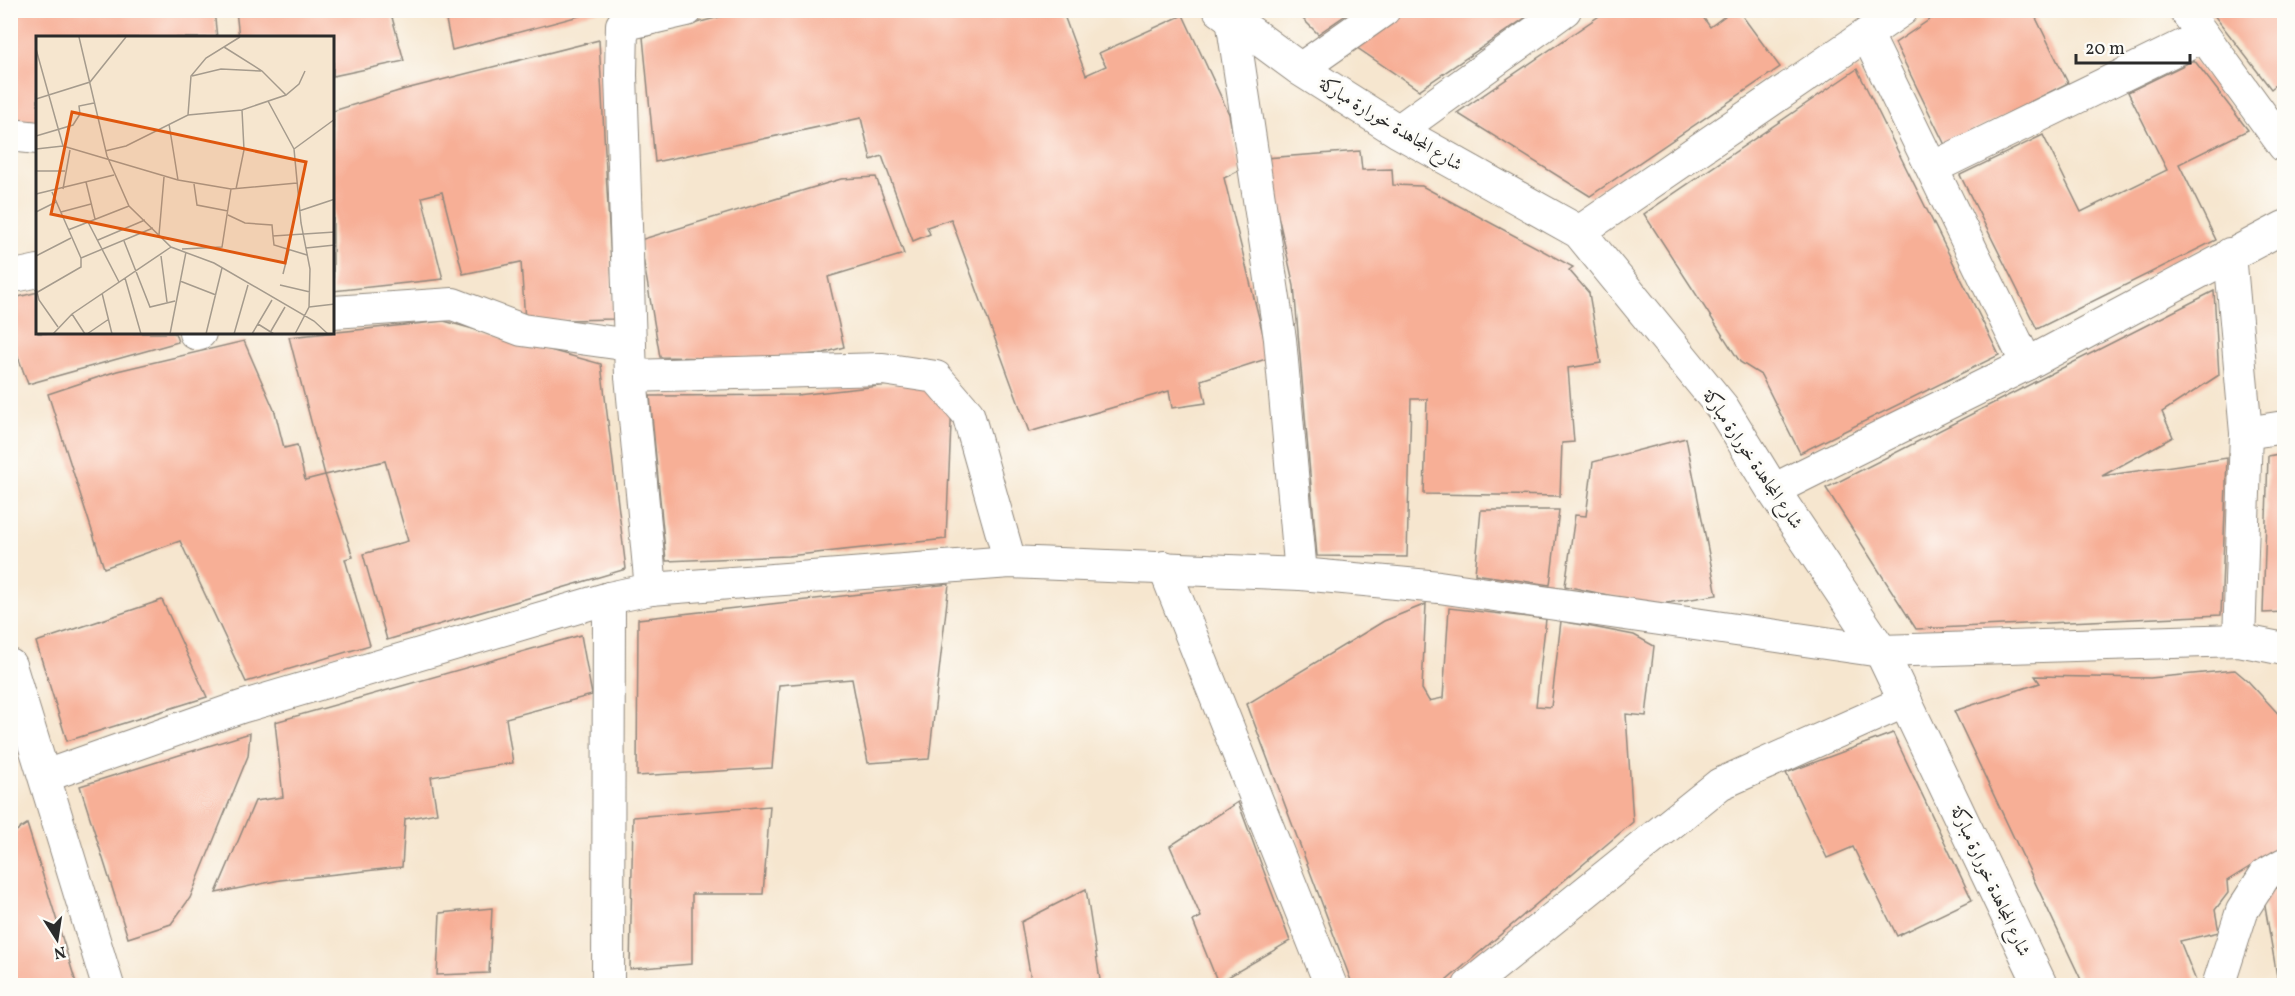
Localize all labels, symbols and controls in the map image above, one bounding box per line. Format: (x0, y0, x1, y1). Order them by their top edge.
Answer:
scale bar (2076, 27, 2190, 65)
inset map (36, 36, 334, 334)
text: 20 m (2085, 37, 2125, 62)
street label: شارع المجاهدة خورارة مباركة (1312, 72, 1467, 179)
street label: شارع المجاهدة خورارة مباركة (1694, 384, 1808, 535)
street label: شارع المجاهدة خورارة مباركة (1942, 801, 2035, 961)
north arrow (27, 909, 87, 969)
text: N (51, 940, 68, 964)

